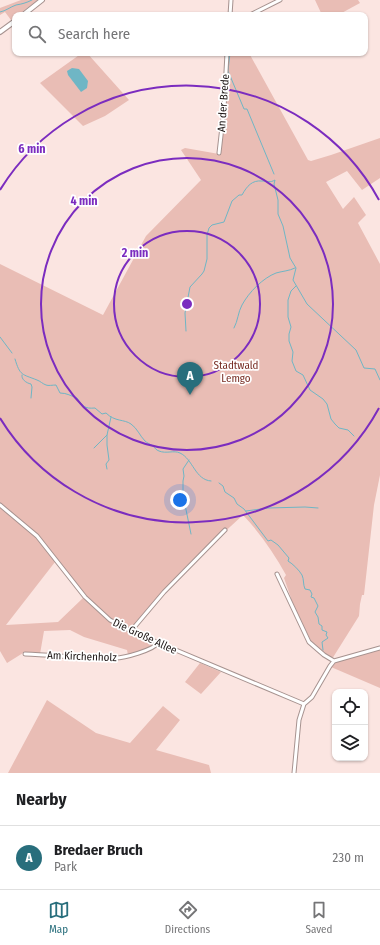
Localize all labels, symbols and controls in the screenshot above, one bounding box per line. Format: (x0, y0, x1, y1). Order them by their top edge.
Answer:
search box (12, 12, 368, 56)
icon: search (26, 23, 48, 45)
text: Search here (58, 25, 130, 43)
street label: An der Brede (215, 74, 232, 133)
text: 6 min (18, 142, 46, 156)
text: 4 min (70, 194, 98, 208)
text: 2 min (121, 246, 148, 260)
centre of rings (180, 297, 194, 311)
park label: Stadtwald Lemgo (214, 359, 258, 385)
pin: A (177, 362, 203, 395)
your location (170, 490, 190, 510)
street label: Die Große Allee (111, 616, 179, 657)
street label: Am Kirchenholz (47, 649, 118, 664)
map controls (332, 689, 368, 761)
button: locate (332, 689, 368, 725)
button: layers (332, 725, 368, 761)
text: Nearby (16, 789, 67, 810)
text: Bredaer Bruch (54, 841, 143, 859)
text: A (25, 850, 33, 865)
text: 230 m (333, 850, 364, 865)
text: Park (54, 859, 77, 874)
tab: Map (48, 899, 70, 936)
tab: Directions (165, 899, 210, 936)
tab: Saved (306, 899, 332, 936)

